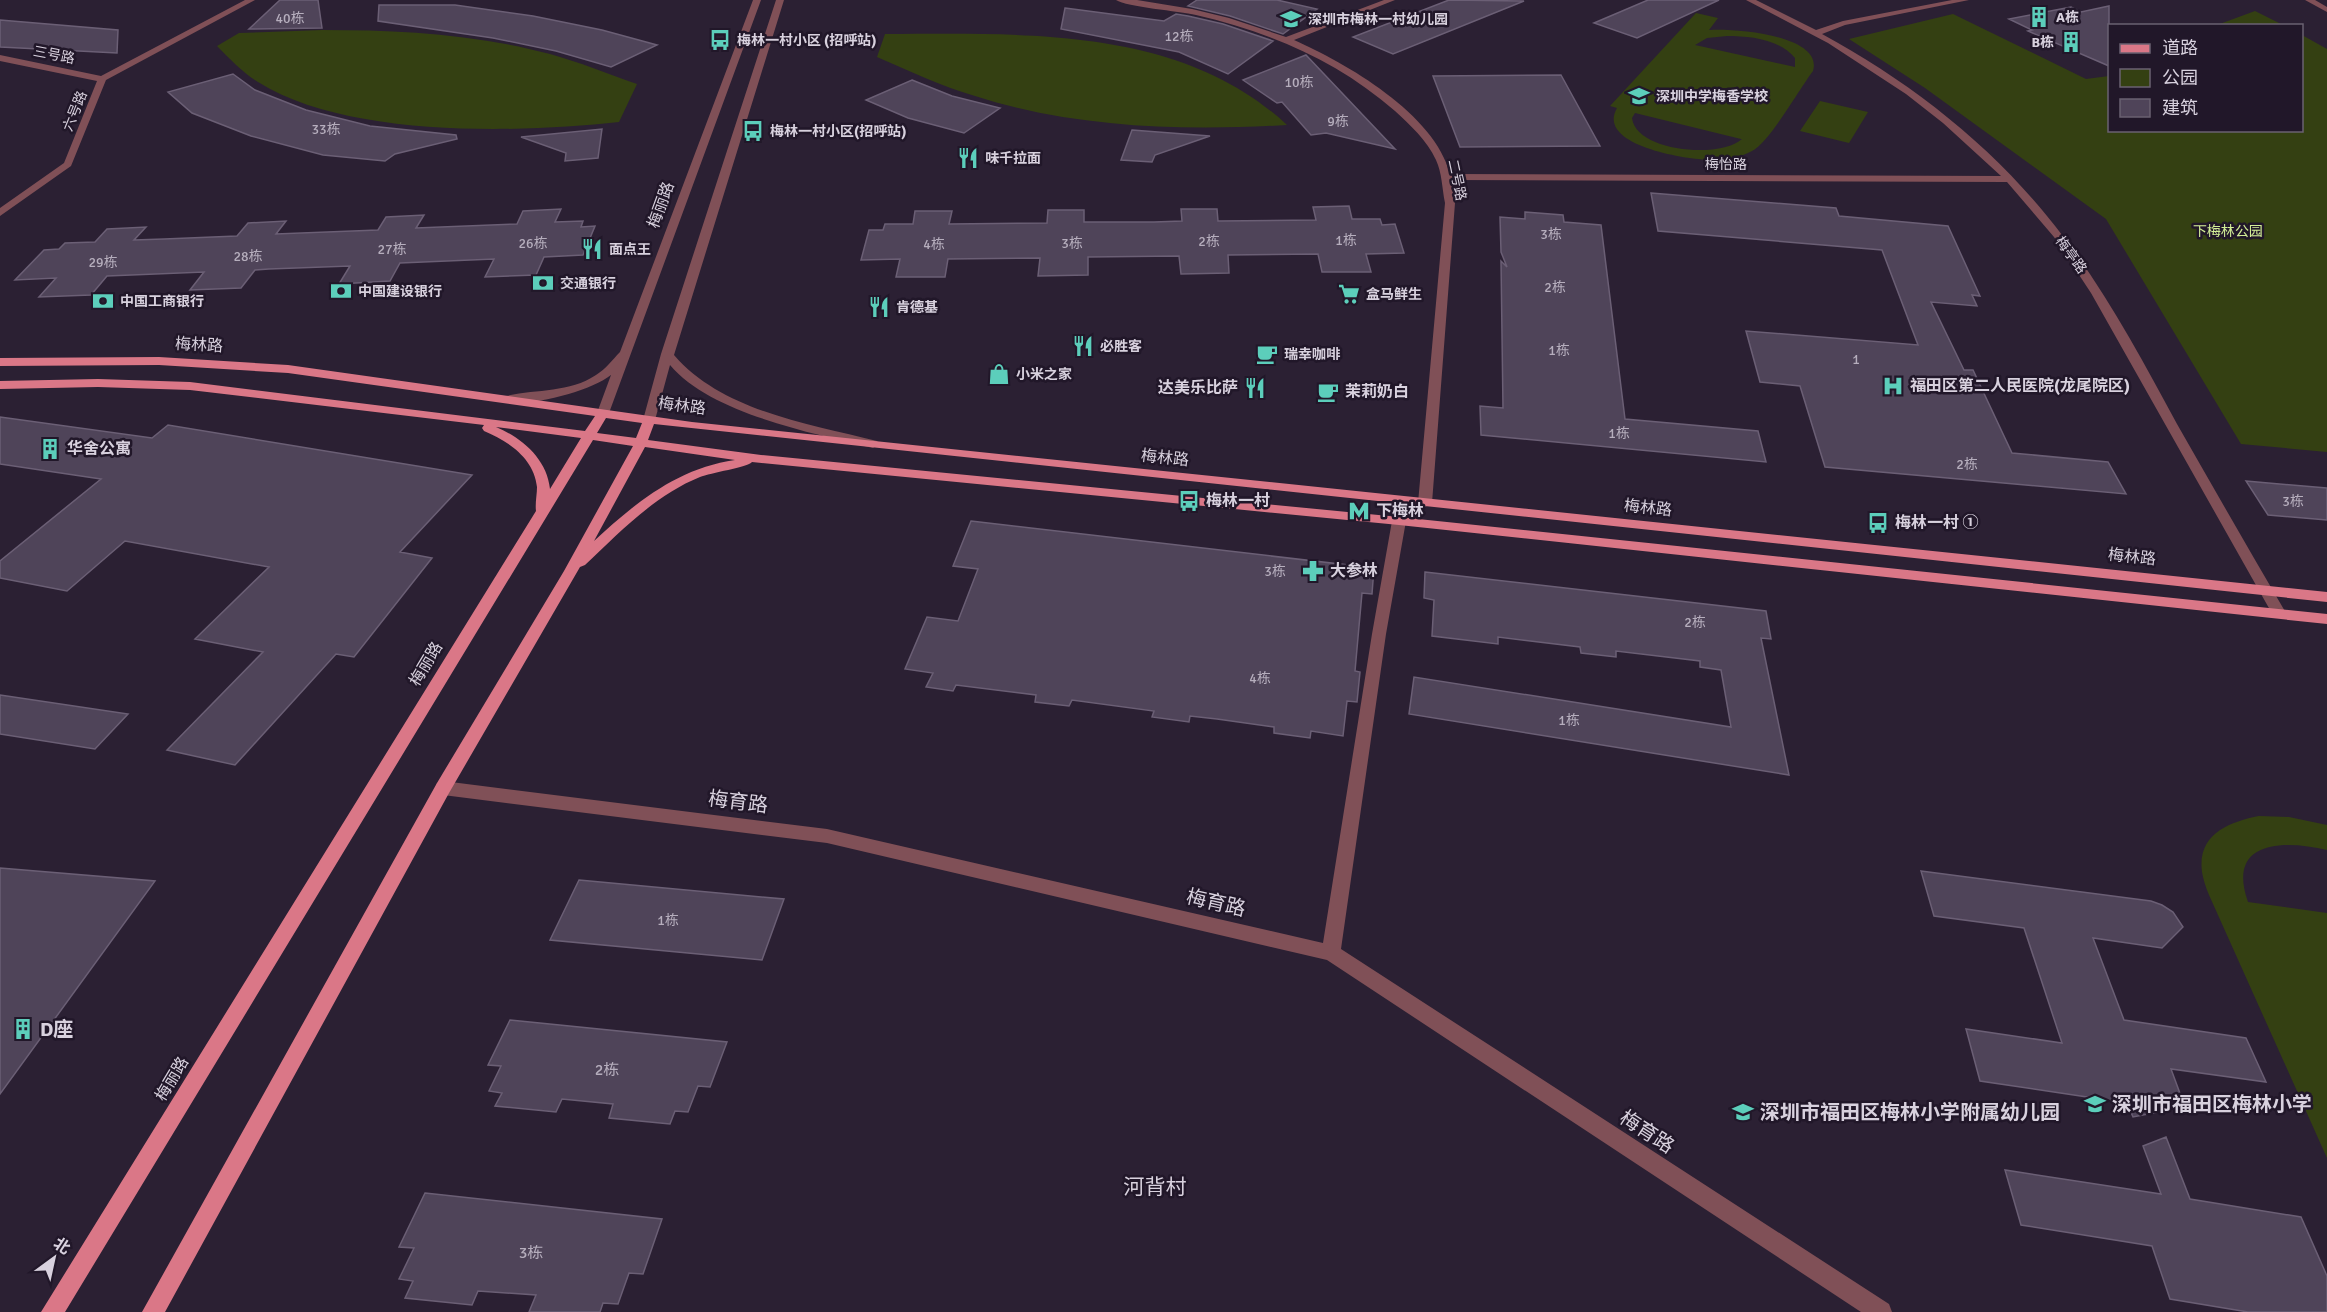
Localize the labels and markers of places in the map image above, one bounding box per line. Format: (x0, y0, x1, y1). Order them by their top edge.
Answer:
building icon: A栋 (2027, 5, 2051, 29)
school or university icon: 深圳市梅林一村幼儿园 (1279, 7, 1303, 31)
place label: A栋 (2056, 9, 2079, 26)
place label: 深圳市梅林一村幼儿园 (1308, 11, 1448, 28)
bus stop icon: 梅林一村小区 (招呼站) (708, 28, 732, 52)
building icon: B栋 (2059, 30, 2083, 54)
place label: 梅林一村小区 (招呼站) (737, 32, 877, 49)
place label: B栋 (2031, 34, 2054, 51)
school or university icon: 深圳中学梅香学校 (1627, 84, 1651, 108)
place label: 深圳中学梅香学校 (1656, 88, 1768, 105)
bus stop icon: 梅林一村小区(招呼站) (741, 119, 765, 143)
place label: 梅林一村小区(招呼站) (770, 123, 907, 140)
restaurant icon: 味千拉面 (956, 146, 980, 170)
place label: 味千拉面 (985, 150, 1041, 167)
restaurant icon: 面点王 (580, 237, 604, 261)
place label: 面点王 (609, 241, 651, 258)
bank icon: 交通银行 (531, 271, 555, 295)
place label: 交通银行 (560, 275, 616, 292)
bank icon: 中国建设银行 (329, 279, 353, 303)
supermarket icon: 盒马鲜生 (1337, 282, 1361, 306)
place label: 中国建设银行 (358, 283, 442, 300)
place label: 盒马鲜生 (1366, 286, 1422, 303)
bank icon: 中国工商银行 (91, 289, 115, 313)
place label: 中国工商银行 (120, 293, 204, 310)
restaurant icon: 肯德基 (867, 295, 891, 319)
place label: 肯德基 (896, 299, 938, 316)
restaurant icon: 必胜客 (1071, 334, 1095, 358)
place label: 必胜客 (1100, 338, 1142, 355)
cafe icon: 瑞幸咖啡 (1255, 342, 1279, 366)
place label: 瑞幸咖啡 (1284, 346, 1341, 363)
shop icon: 小米之家 (987, 362, 1011, 386)
place label: 小米之家 (1016, 366, 1072, 383)
hospital icon: 福田区第二人民医院(龙尾院区) (1881, 374, 1905, 398)
restaurant icon: 达美乐比萨 (1243, 376, 1267, 400)
place label: 福田区第二人民医院(龙尾院区) (1910, 376, 2130, 396)
place label: 达美乐比萨 (1158, 378, 1238, 398)
cafe icon: 茉莉奶白 (1316, 380, 1340, 404)
place label: 茉莉奶白 (1345, 382, 1409, 402)
building icon: 华舍公寓 (38, 437, 62, 461)
place label: 华舍公寓 (67, 439, 131, 459)
bus stop icon: 梅林一村 (1177, 489, 1201, 513)
place label: 梅林一村 (1206, 491, 1270, 511)
metro station icon: 下梅林 (1347, 499, 1371, 523)
place label: 下梅林 (1376, 501, 1424, 521)
bus stop icon: 梅林一村 ① (1866, 511, 1890, 535)
place label: 梅林一村 ① (1895, 513, 1979, 533)
pharmacy icon: 大参林 (1301, 559, 1325, 583)
place label: 大参林 (1330, 561, 1378, 581)
building icon: D座 (11, 1017, 35, 1041)
place label: D座 (40, 1017, 73, 1042)
school or university icon: 深圳市福田区梅林小学 (2083, 1092, 2107, 1116)
place label: 深圳市福田区梅林小学 (2112, 1092, 2312, 1117)
school or university icon: 深圳市福田区梅林小学附属幼儿园 (1731, 1100, 1755, 1124)
place label: 深圳市福田区梅林小学附属幼儿园 (1760, 1100, 2060, 1125)

